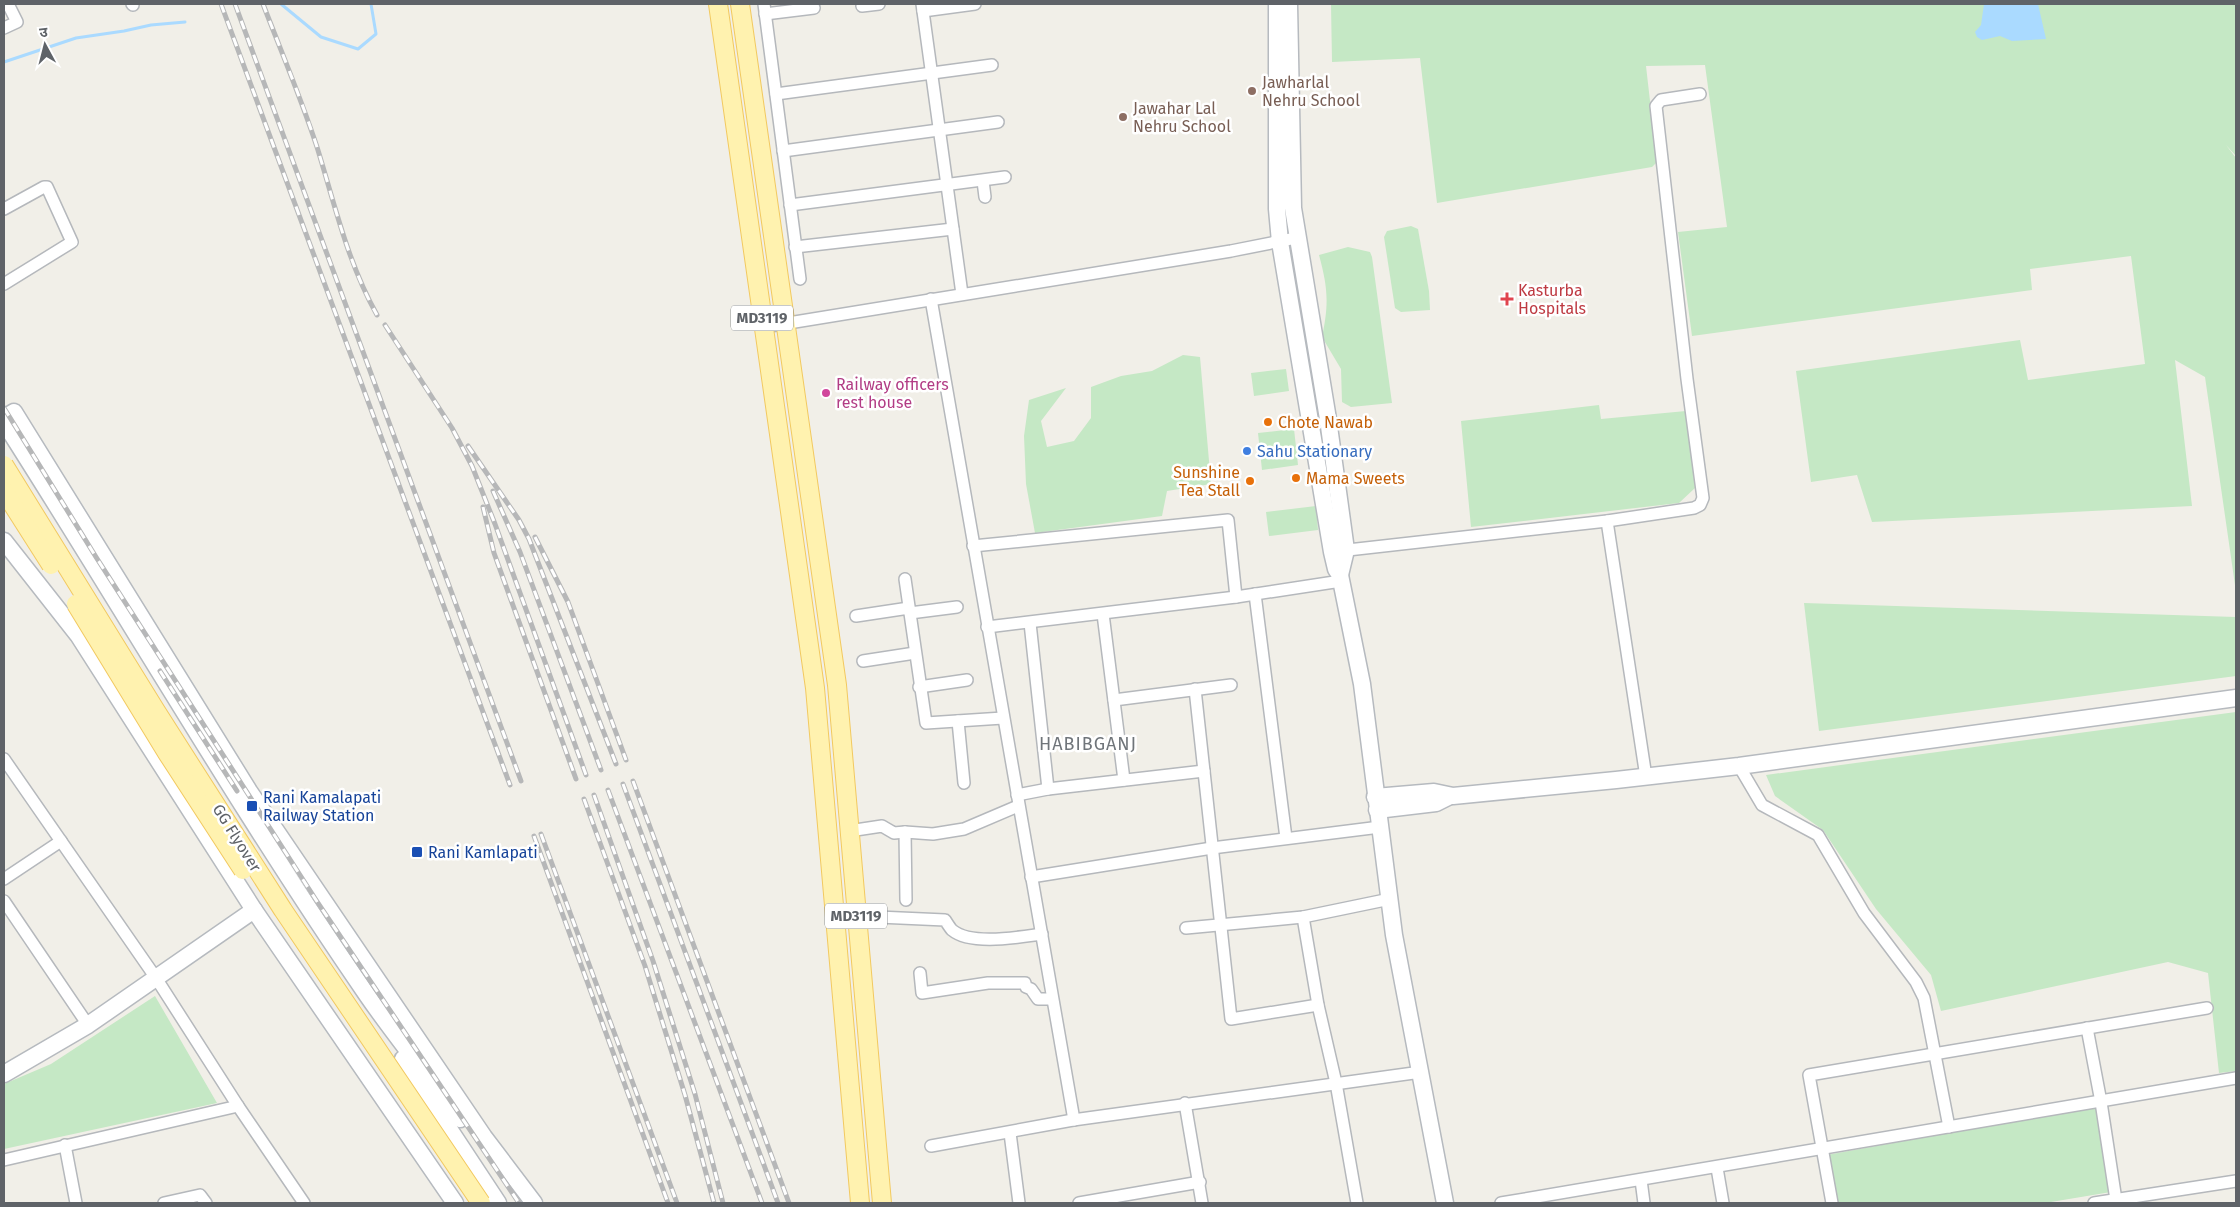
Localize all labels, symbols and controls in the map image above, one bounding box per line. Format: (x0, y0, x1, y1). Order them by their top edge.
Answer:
north arrow (20, 20, 70, 70)
text: उ (38, 24, 49, 42)
place label: Jawharlal Nehru School (1262, 73, 1360, 110)
marker: Jawharlal Nehru School (1246, 85, 1258, 97)
place label: Jawahar Lal Nehru School (1133, 99, 1231, 136)
marker: Jawahar Lal Nehru School (1117, 111, 1129, 123)
place label: Kasturba Hospitals (1518, 281, 1586, 318)
marker: Kasturba Hospitals (1500, 292, 1514, 306)
road number: MD3119 (731, 306, 793, 330)
place label: Railway officers rest house (836, 375, 949, 412)
marker: Railway officers rest house (820, 387, 832, 399)
place label: Chote Nawab (1278, 413, 1373, 432)
marker: Chote Nawab (1262, 416, 1274, 428)
place label: Sahu Stationary (1257, 442, 1372, 461)
marker: Sahu Stationary (1241, 445, 1253, 457)
place label: Sunshine Tea Stall (1173, 463, 1240, 500)
place label: Mama Sweets (1306, 469, 1405, 488)
marker: Mama Sweets (1290, 472, 1302, 484)
marker: Sunshine Tea Stall (1244, 475, 1256, 487)
district label: HABIBGANJ (1039, 733, 1137, 755)
place label: Rani Kamalapati Railway Station (263, 788, 381, 825)
marker: Rani Kamalapati Railway Station (245, 799, 259, 813)
street label: GG Flyover (209, 801, 266, 876)
place label: Rani Kamlapati (428, 843, 538, 862)
marker: Rani Kamlapati (410, 845, 424, 859)
road number: MD3119 (825, 904, 887, 928)

